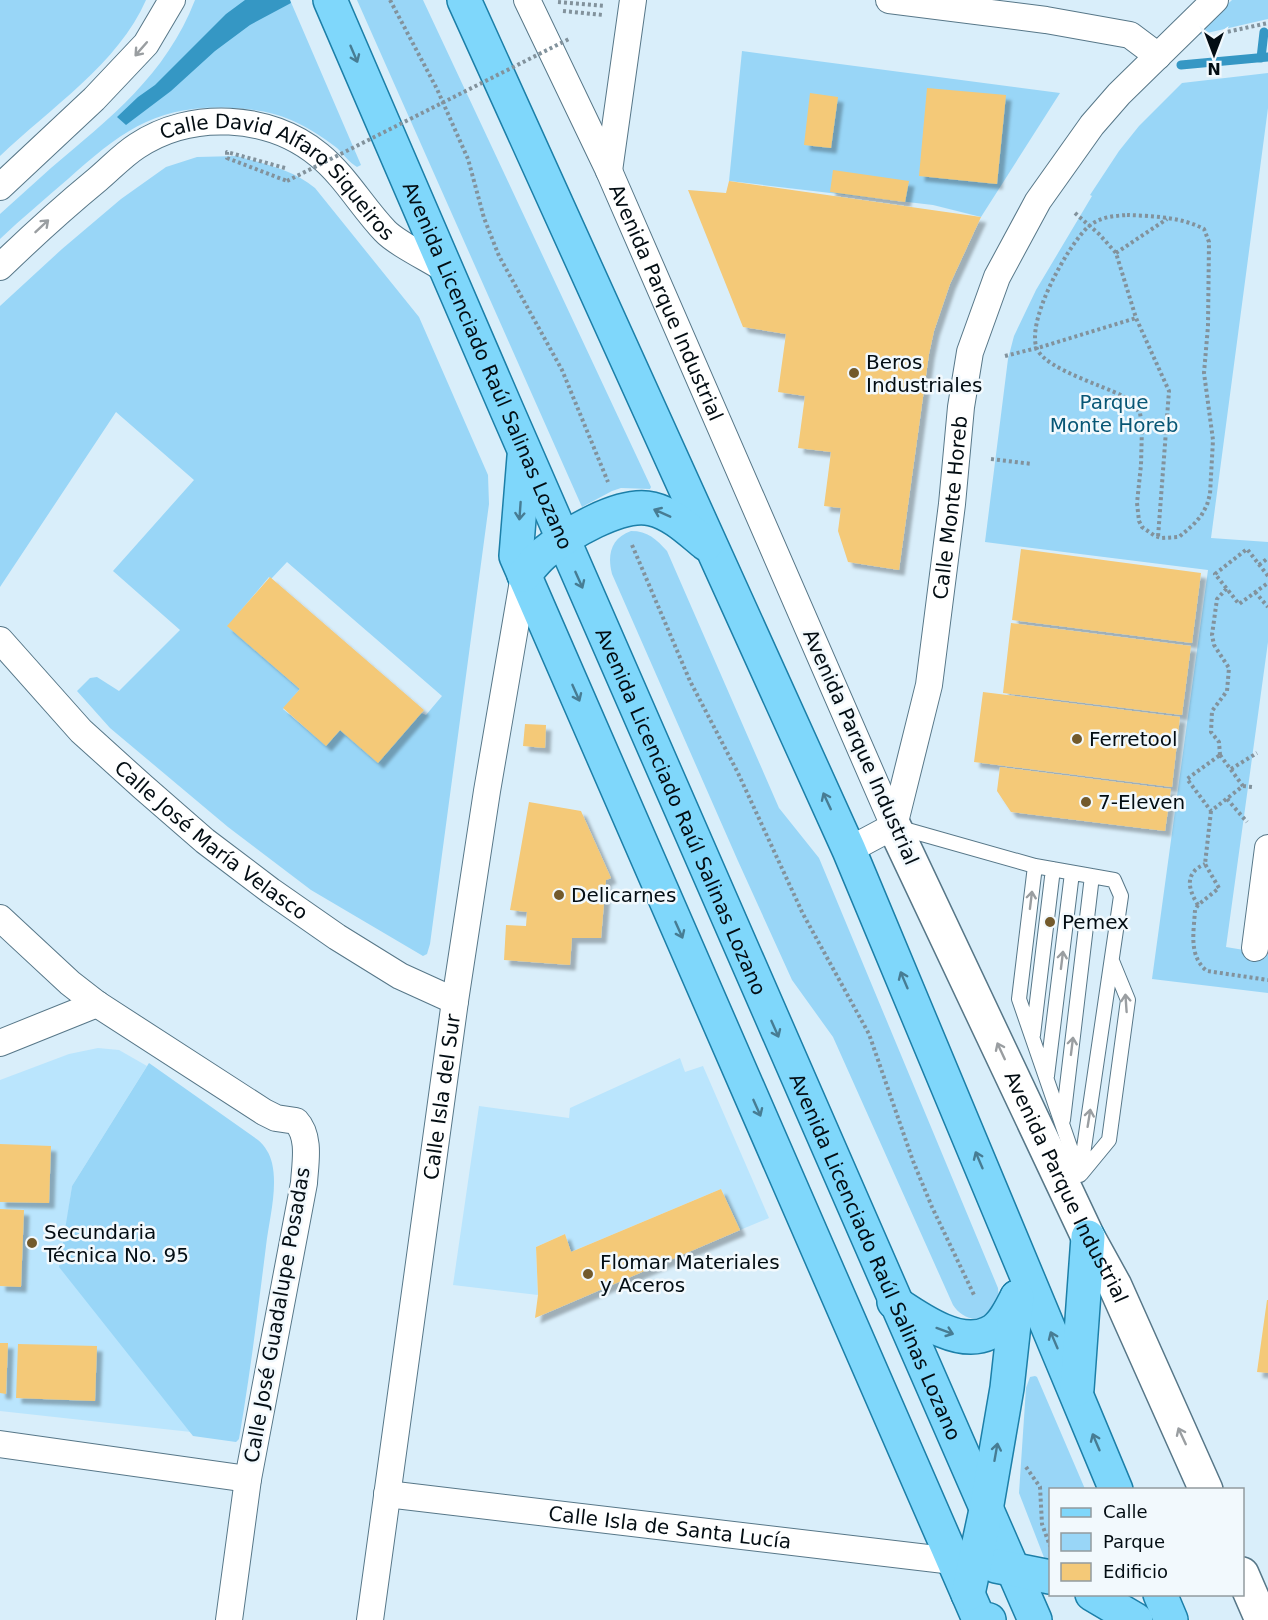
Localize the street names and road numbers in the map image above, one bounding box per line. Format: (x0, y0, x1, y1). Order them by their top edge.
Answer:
street label: Calle David Alfaro Siqueiros (156, 109, 399, 246)
street label: Avenida Licenciado Raúl Salinas Lozano (398, 178, 578, 553)
street label: Avenida Parque Industrial (604, 181, 728, 424)
street label: Calle Monte Horeb (928, 415, 972, 601)
street label: Avenida Licenciado Raúl Salinas Lozano (591, 624, 771, 999)
street label: Avenida Parque Industrial (798, 625, 924, 869)
street label: Calle José María Velasco (110, 755, 312, 925)
street label: Calle Isla del Sur (419, 1012, 465, 1181)
street label: Avenida Parque Industrial (999, 1067, 1133, 1307)
street label: Avenida Licenciado Raúl Salinas Lozano (784, 1070, 966, 1444)
street label: Calle José Guadalupe Posadas (239, 1165, 315, 1465)
street label: Calle Isla de Santa Lucía (547, 1501, 793, 1554)

